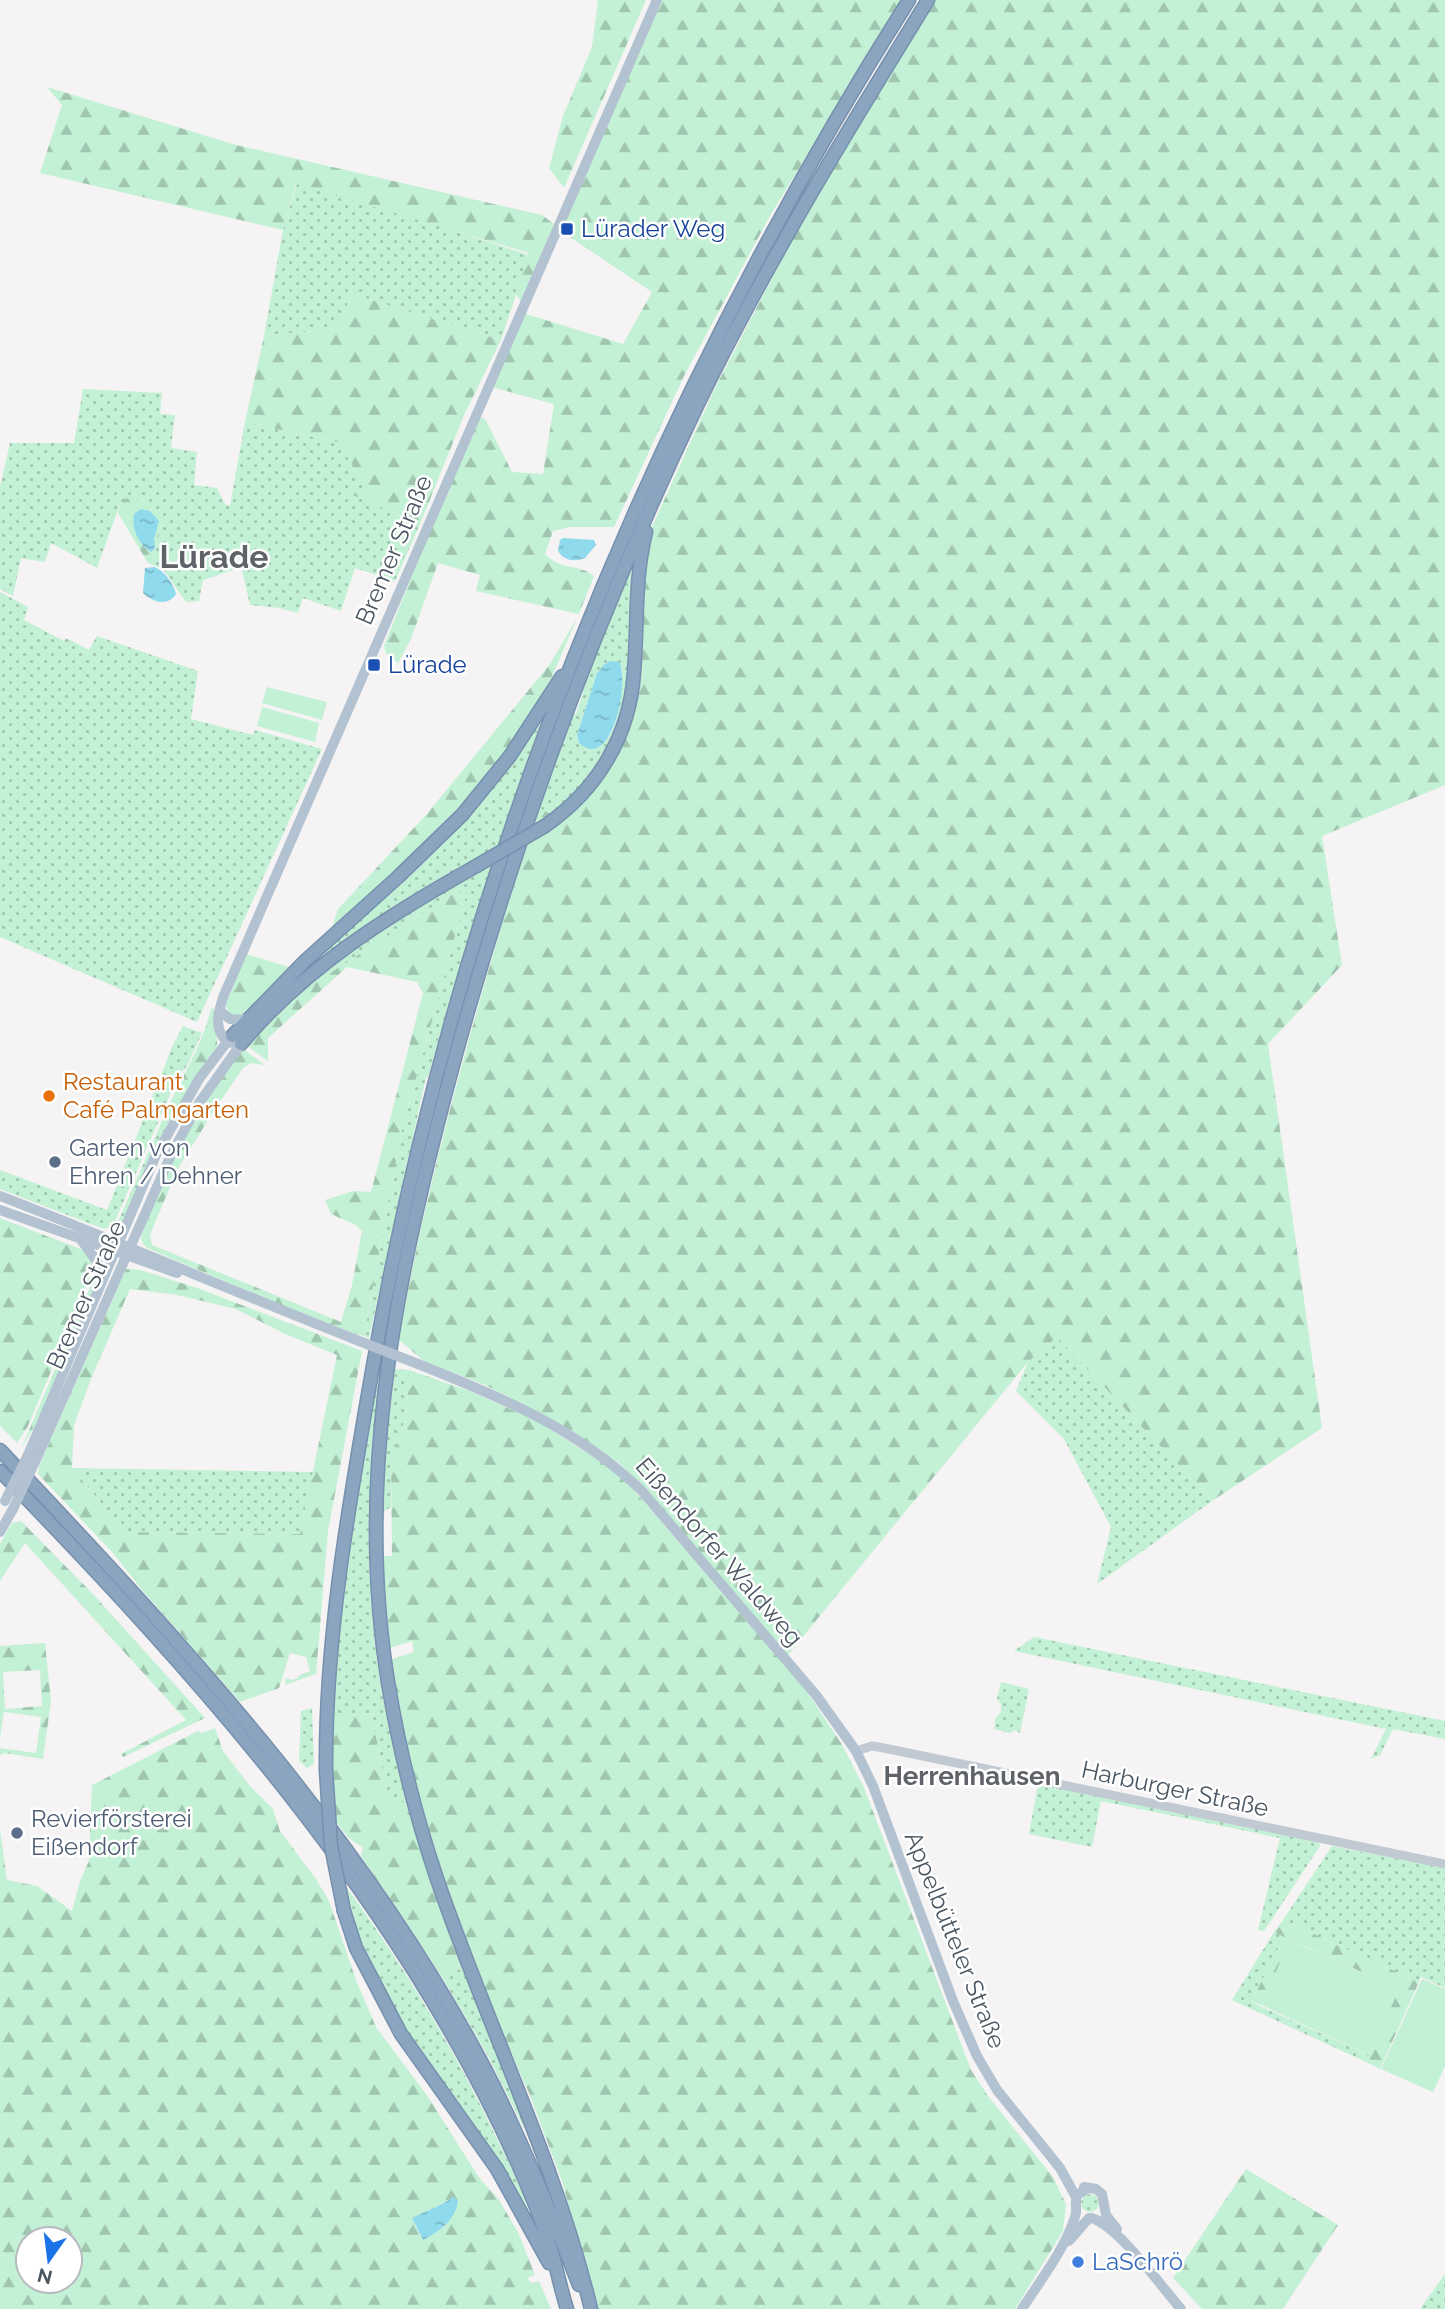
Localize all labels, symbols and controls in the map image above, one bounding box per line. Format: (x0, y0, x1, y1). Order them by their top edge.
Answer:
place label: Lürader Weg (581, 214, 725, 243)
marker: Lürader Weg (559, 221, 575, 237)
street label: Bremer Straße (349, 471, 438, 629)
district label: Lürade (160, 538, 268, 575)
place label: Lürade (388, 650, 467, 679)
marker: Lürade (366, 657, 382, 673)
place label: Restaurant Café Palmgarten (63, 1067, 249, 1124)
marker: Restaurant Café Palmgarten (41, 1088, 57, 1104)
place label: Garten von Ehren / Dehner (69, 1133, 243, 1190)
marker: Garten von Ehren / Dehner (47, 1154, 63, 1170)
street label: Bremer Straße (40, 1216, 131, 1374)
street label: Eißendorfer Waldweg (630, 1452, 809, 1652)
street label: Harburger Straße (1079, 1755, 1271, 1822)
district label: Herrenhausen (884, 1761, 1060, 1791)
place label: Revierförsterei Eißendorf (31, 1804, 192, 1861)
marker: Revierförsterei Eißendorf (9, 1825, 25, 1841)
street label: Appelbütteler Straße (899, 1827, 1012, 2052)
north arrow (14, 2225, 84, 2295)
place label: LaSchrö (1092, 2247, 1183, 2276)
marker: LaSchrö (1070, 2254, 1086, 2270)
text: N (35, 2264, 55, 2289)

